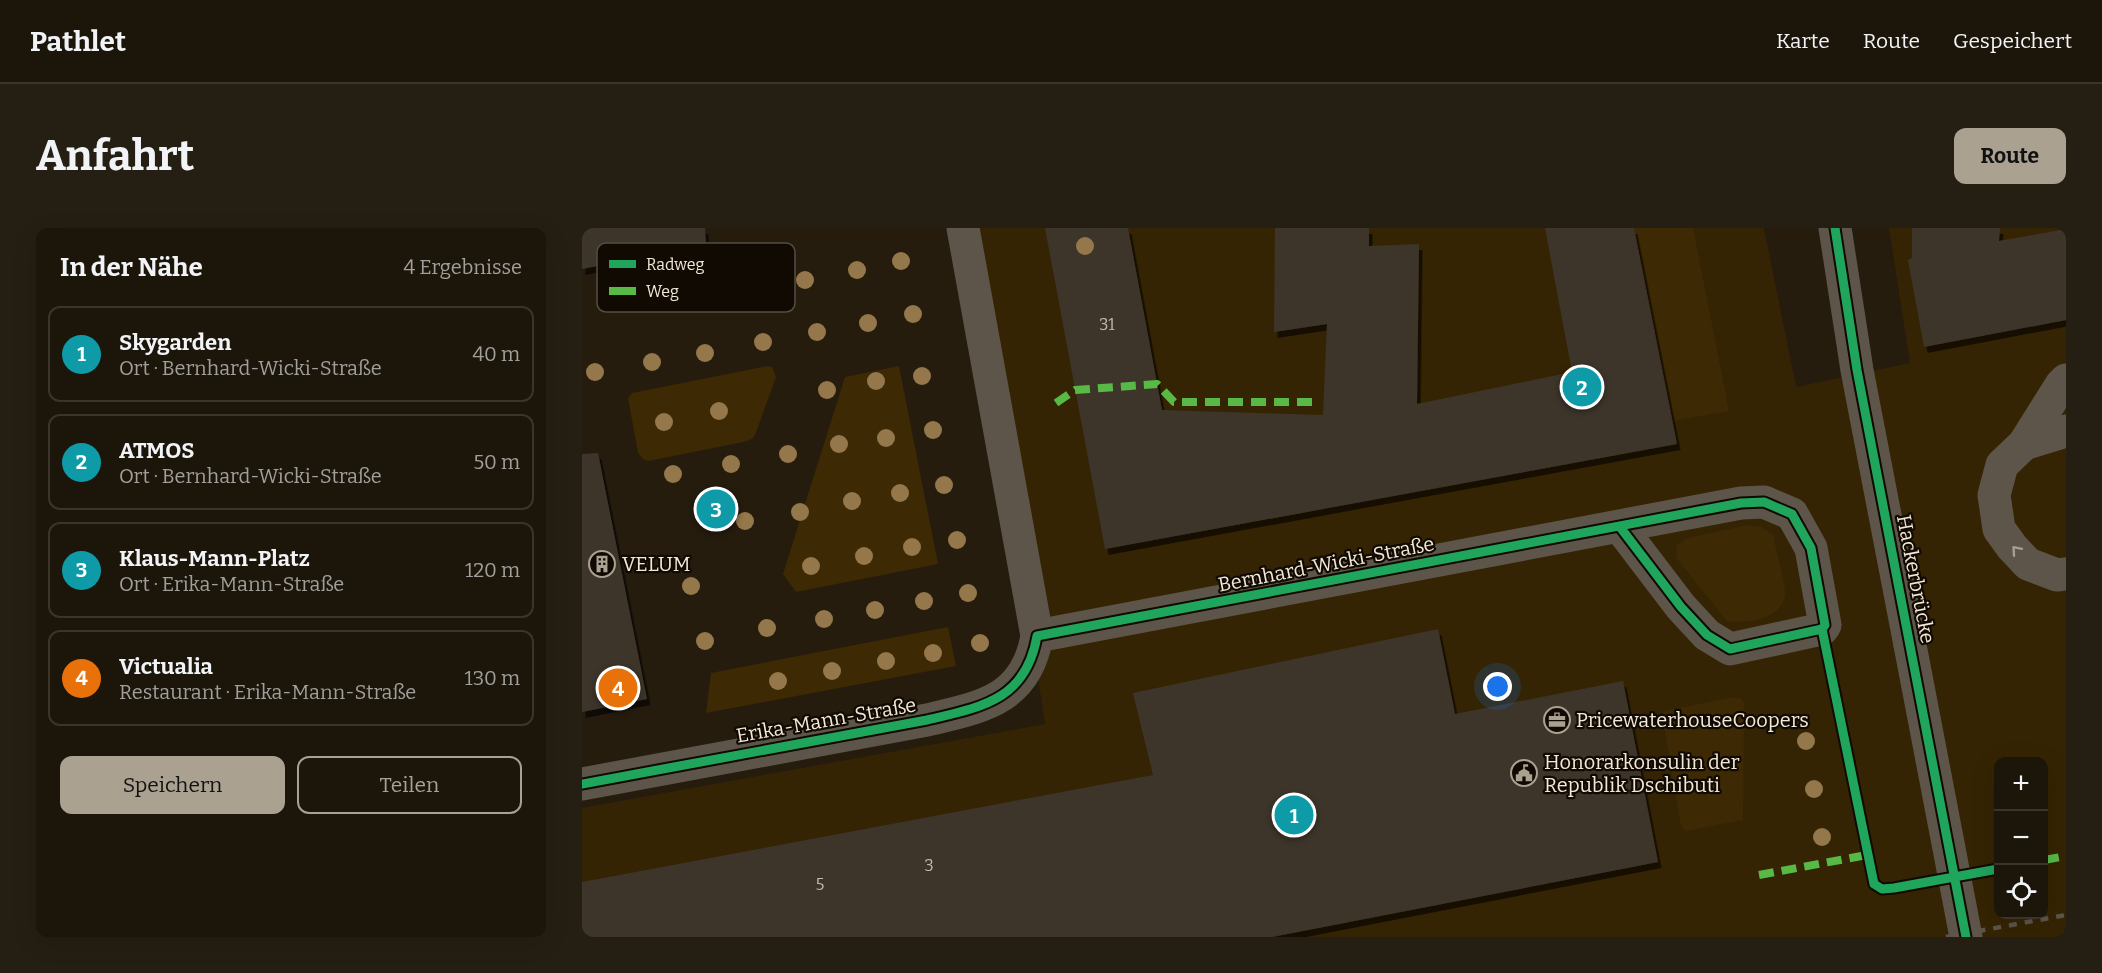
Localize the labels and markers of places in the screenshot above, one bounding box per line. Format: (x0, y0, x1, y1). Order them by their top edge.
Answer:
pin: 2 (1562, 364, 1602, 410)
pin: 3 (696, 486, 736, 532)
building icon: VELUM (587, 549, 617, 579)
place label: VELUM (622, 552, 691, 576)
pin: 4 (598, 666, 638, 710)
office icon: PricewaterhouseCoopers (1542, 705, 1572, 735)
place label: PricewaterhouseCoopers (1576, 708, 1809, 732)
place label: Honorarkonsulin der Republik Dschibuti (1544, 750, 1740, 797)
public building icon: Honorarkonsulin der Republik Dschibuti (1509, 758, 1539, 788)
pin: 1 (1274, 792, 1314, 838)

